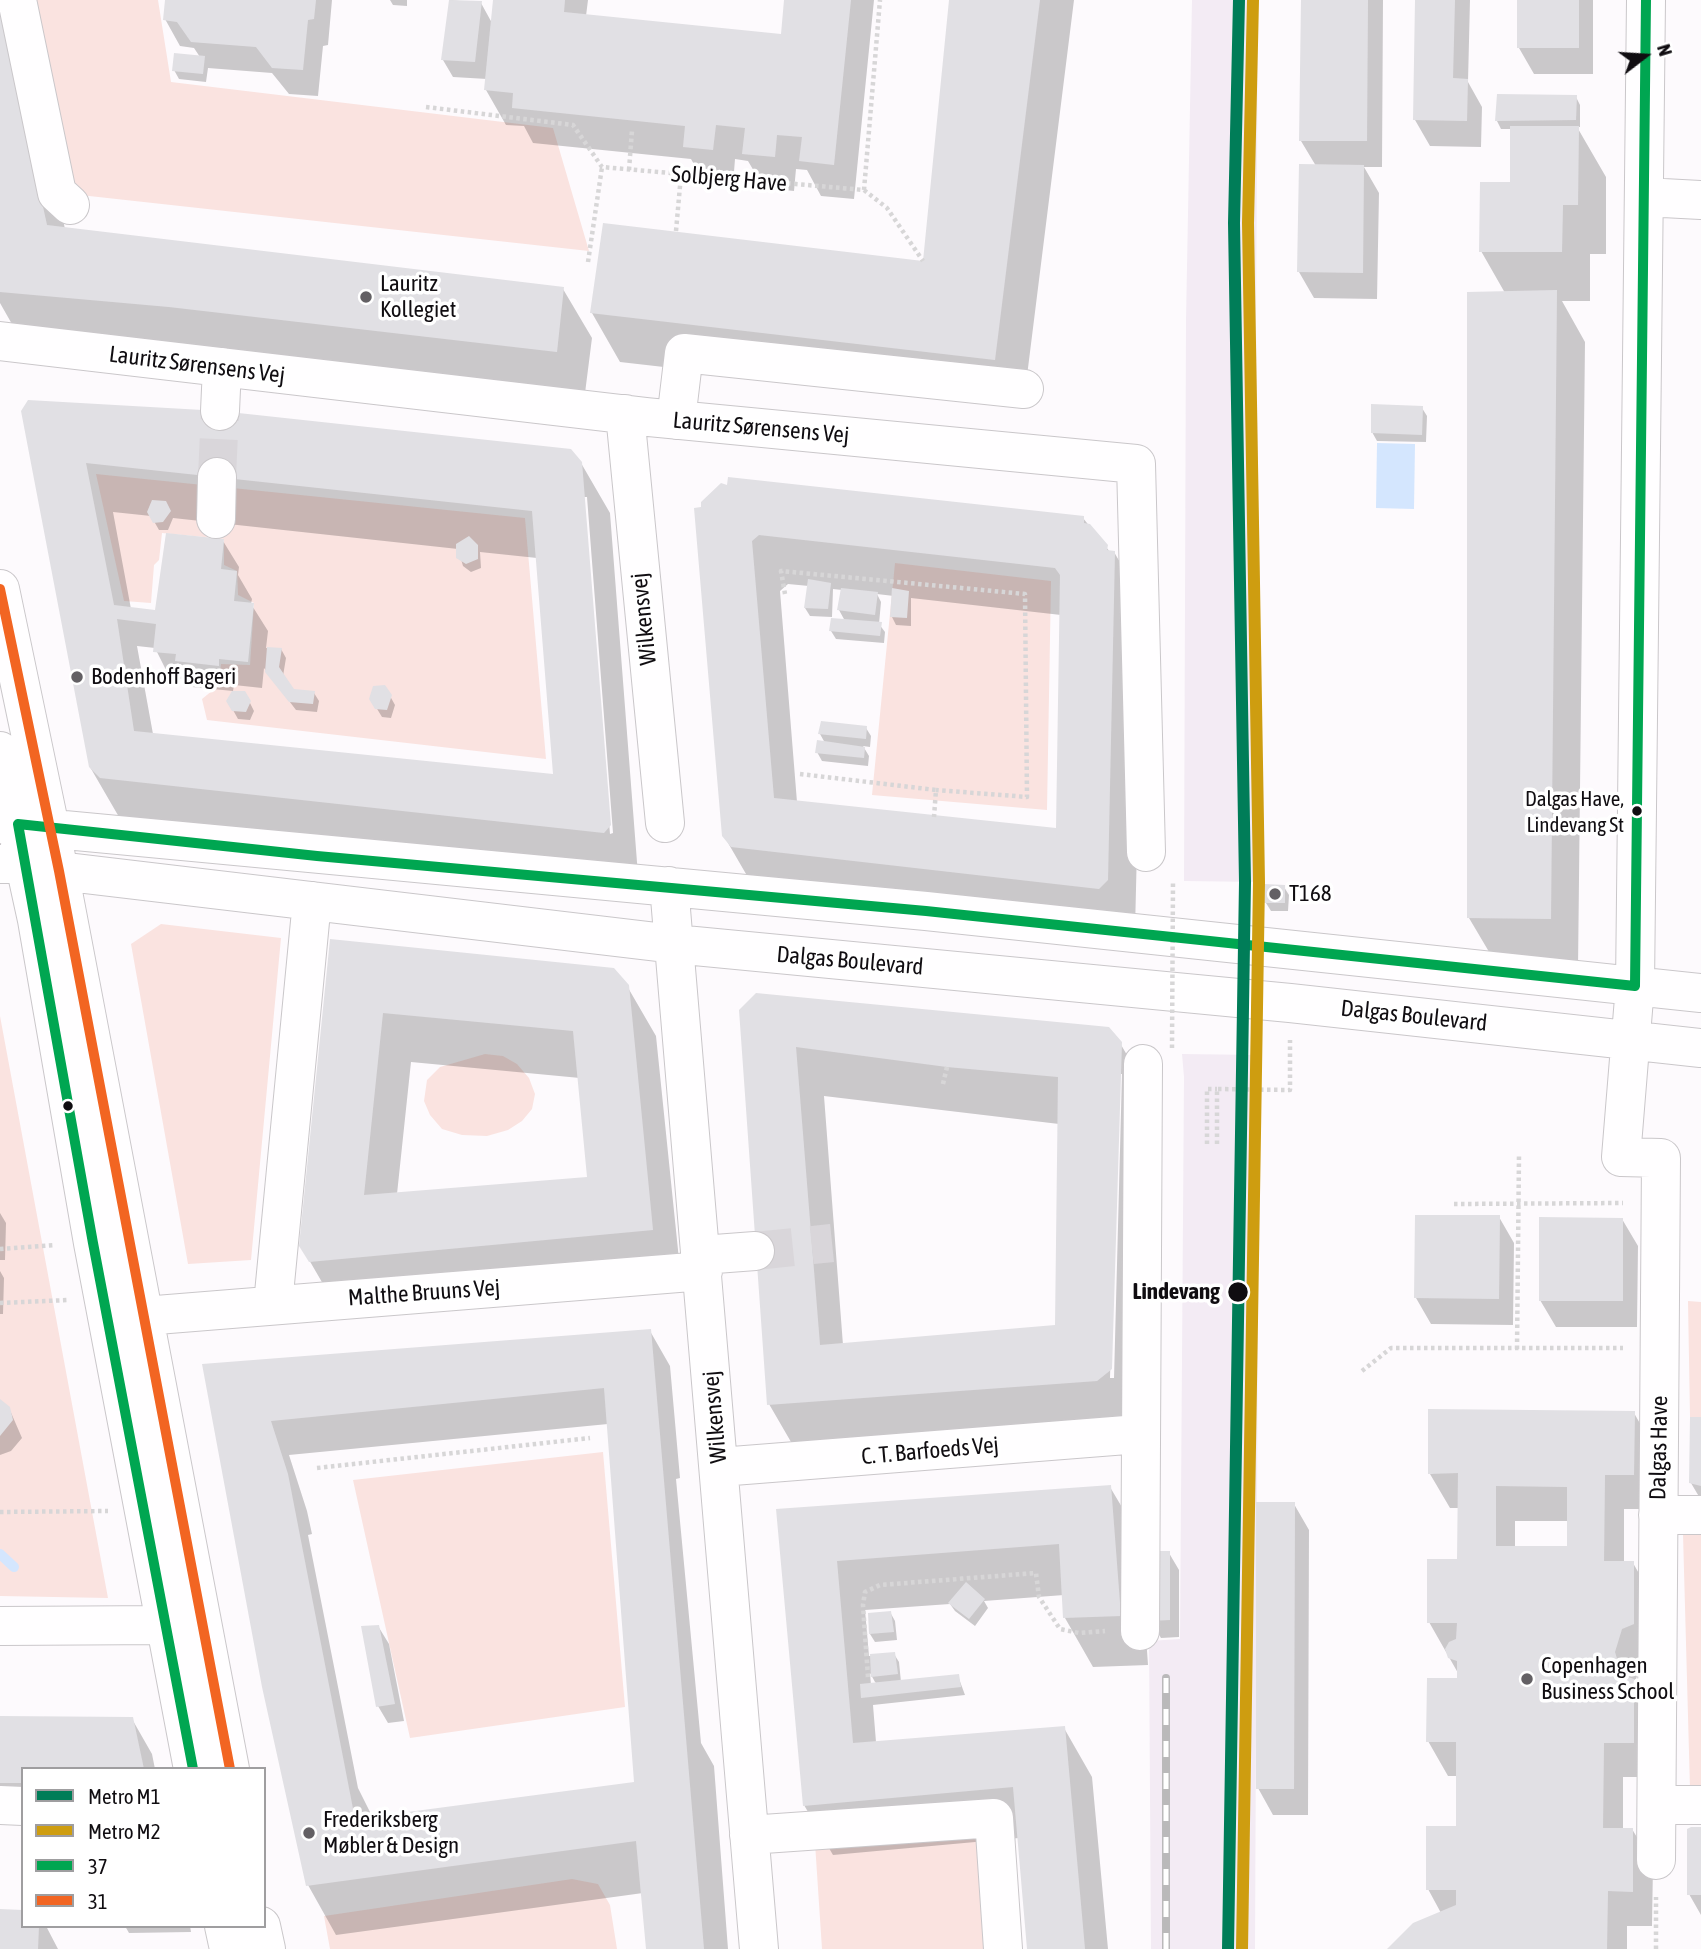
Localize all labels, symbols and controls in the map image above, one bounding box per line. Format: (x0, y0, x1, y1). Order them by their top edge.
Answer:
north arrow (1610, 21, 1680, 91)
text: N (1653, 41, 1677, 58)
street label: Solbjerg Have (670, 160, 788, 198)
place label: Lauritz Kollegiet (380, 270, 456, 324)
marker: Lauritz Kollegiet (358, 289, 374, 305)
street label: Lauritz Sørensens Vej (107, 341, 287, 389)
street label: Lauritz Sørensens Vej (672, 407, 850, 449)
street label: Wilkensvej (625, 572, 663, 666)
place label: Bodenhoff Bageri (91, 663, 236, 691)
marker: Bodenhoff Bageri (69, 669, 85, 685)
place label: Dalgas Have, Lindevang St (1525, 786, 1624, 836)
marker: Dalgas Have, Lindevang St (1630, 804, 1644, 818)
place label: T168 (1289, 880, 1332, 908)
marker: T168 (1267, 886, 1283, 902)
street label: Dalgas Boulevard (775, 941, 925, 981)
street label: Dalgas Boulevard (1339, 995, 1489, 1037)
unlabelled marker (61, 1099, 75, 1113)
street label: Malthe Bruuns Vej (347, 1274, 501, 1312)
place label: Lindevang (1133, 1278, 1220, 1306)
marker: Lindevang (1226, 1280, 1250, 1304)
street label: Wilkensvej (697, 1370, 733, 1464)
street label: Dalgas Have (1644, 1396, 1674, 1500)
street label: C. T. Barfoeds Vej (860, 1431, 1000, 1471)
place label: Copenhagen Business School (1541, 1652, 1674, 1706)
marker: Copenhagen Business School (1519, 1671, 1535, 1687)
legend (21, 1767, 266, 1928)
text: Metro M1 (88, 1784, 161, 1808)
place label: Frederiksberg Møbler & Design (323, 1806, 459, 1860)
text: Metro M2 (88, 1819, 161, 1843)
marker: Frederiksberg Møbler & Design (301, 1825, 317, 1841)
text: 37 (88, 1854, 108, 1878)
text: 31 (88, 1889, 108, 1913)

